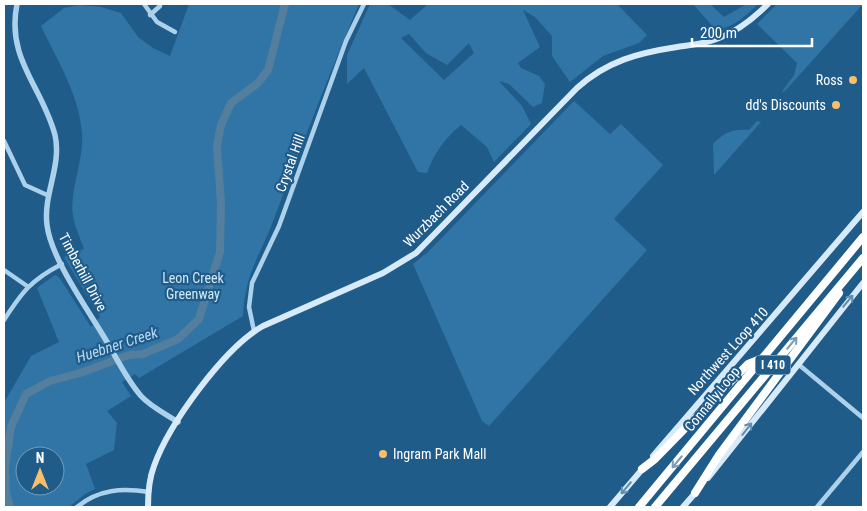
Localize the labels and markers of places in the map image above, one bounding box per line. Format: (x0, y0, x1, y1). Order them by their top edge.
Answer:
place label: Ross (816, 72, 843, 88)
marker: Ross (847, 74, 859, 86)
place label: dd's Discounts (745, 97, 826, 113)
marker: dd's Discounts (830, 99, 842, 111)
place label: Ingram Park Mall (393, 446, 487, 462)
marker: Ingram Park Mall (377, 448, 389, 460)

